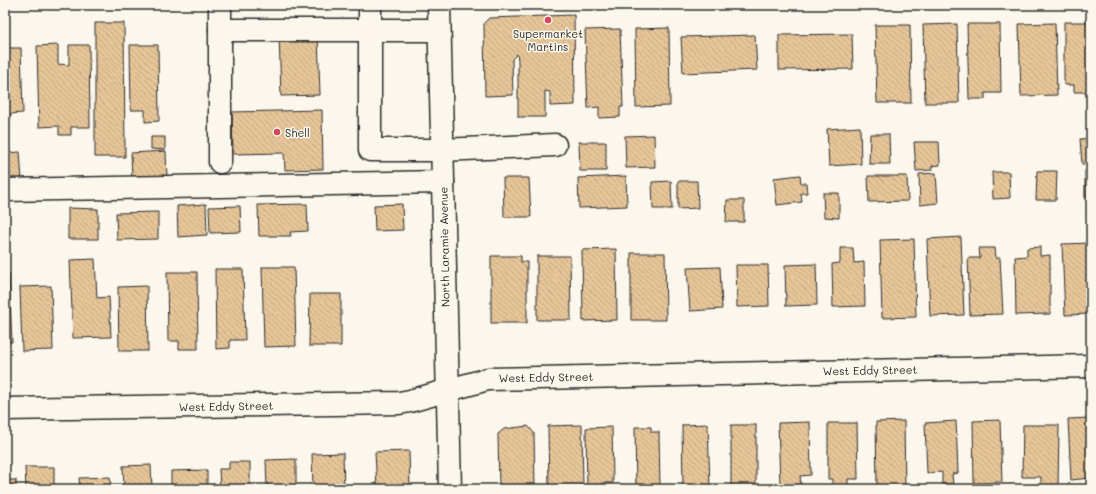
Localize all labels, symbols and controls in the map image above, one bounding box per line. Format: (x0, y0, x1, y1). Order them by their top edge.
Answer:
marker: Supermarket Martins (543, 15, 553, 25)
place label: Supermarket Martins (513, 26, 583, 54)
place label: Shell (285, 125, 310, 140)
marker: Shell (272, 127, 282, 137)
street label: North Laramie Avenue (435, 187, 453, 307)
street label: West Eddy Street (823, 362, 918, 378)
street label: West Eddy Street (499, 369, 594, 385)
street label: West Eddy Street (179, 398, 274, 414)

